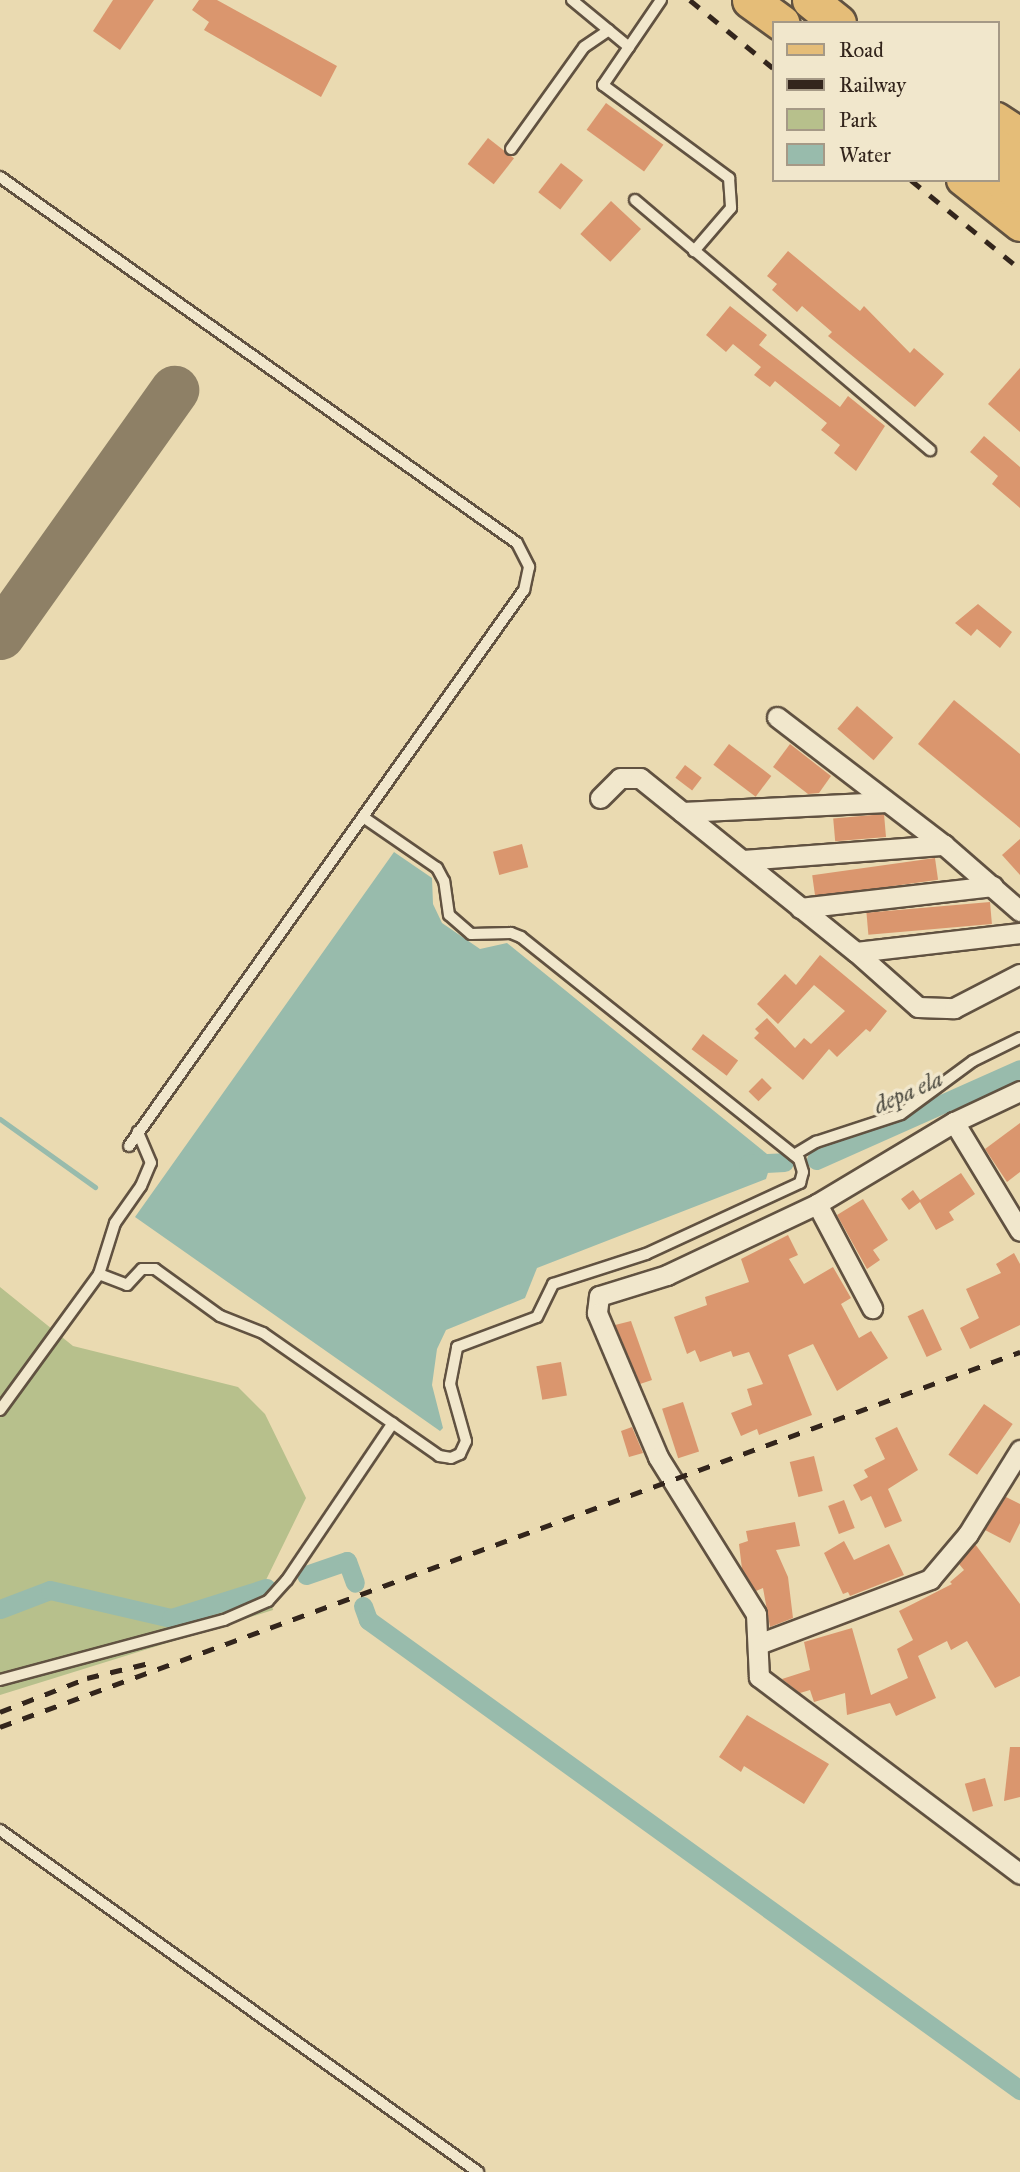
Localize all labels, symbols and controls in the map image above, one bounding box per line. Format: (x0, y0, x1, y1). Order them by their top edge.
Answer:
legend (772, 21, 999, 182)
text: Road (839, 37, 884, 63)
text: Railway (839, 72, 906, 98)
text: Park (839, 107, 877, 133)
text: Water (839, 142, 891, 168)
water label: depa ela (869, 1065, 947, 1119)

